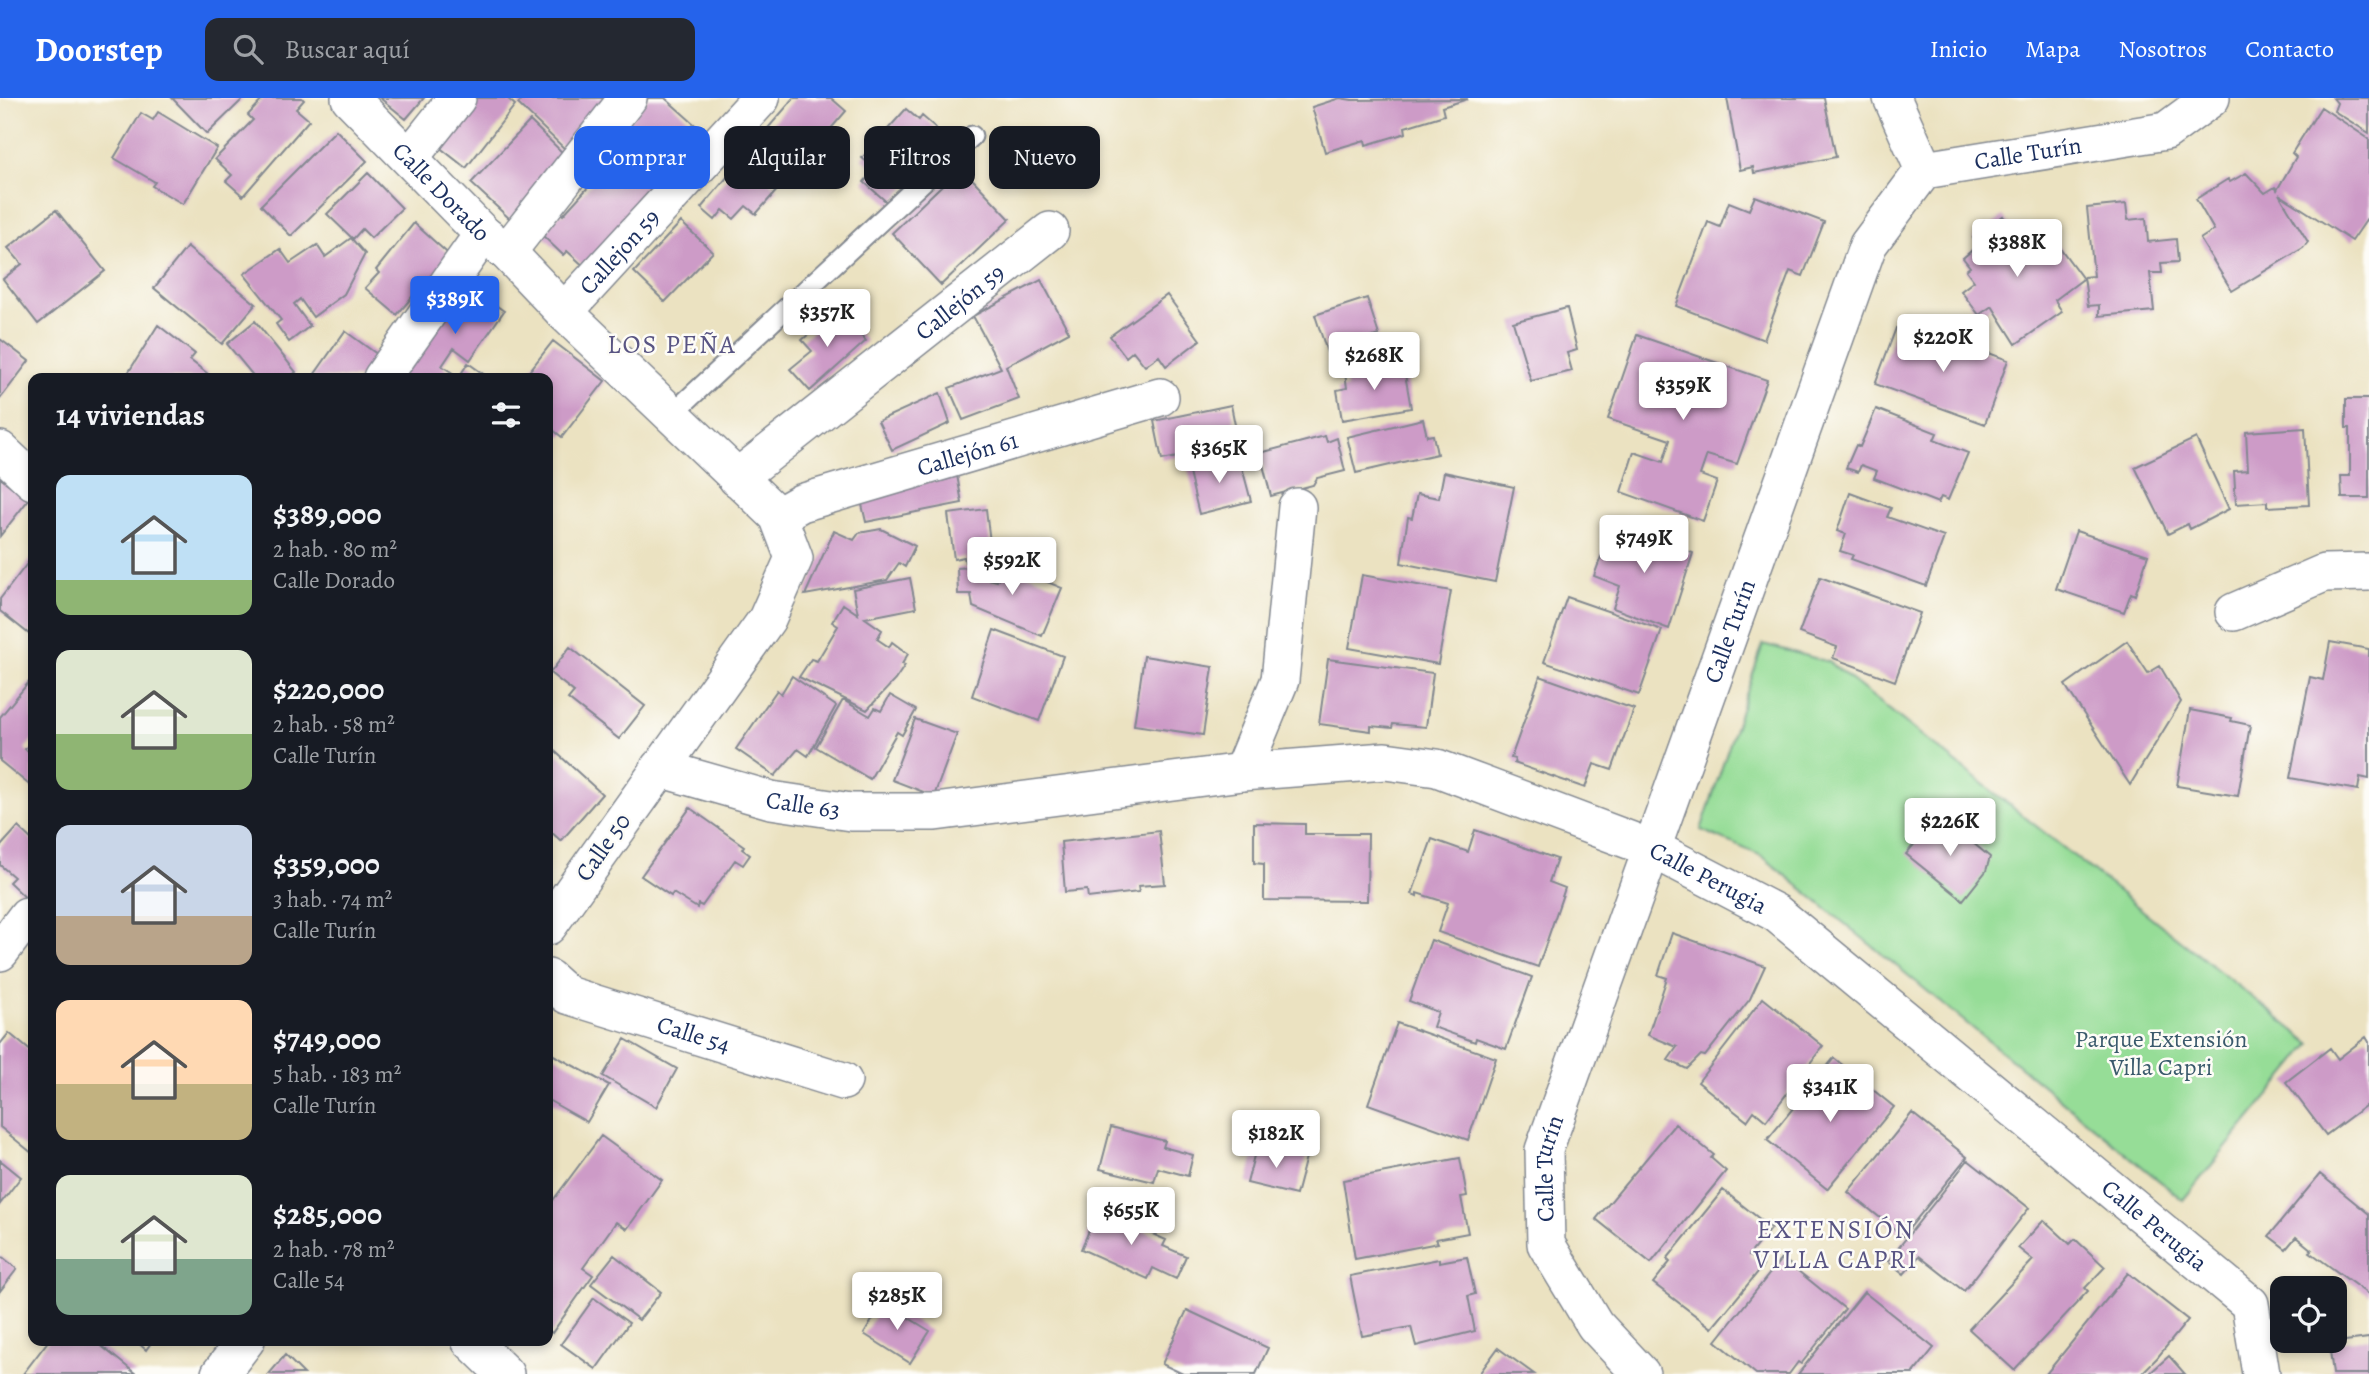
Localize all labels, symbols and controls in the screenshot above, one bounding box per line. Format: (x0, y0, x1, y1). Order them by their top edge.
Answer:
search box (205, 18, 695, 81)
text: Doorstep (35, 27, 163, 72)
icon: search (229, 30, 267, 68)
text: Buscar aquí (285, 32, 410, 67)
text: Inicio (1930, 33, 1987, 65)
text: Mapa (2025, 33, 2080, 65)
text: Nosotros (2118, 33, 2207, 65)
text: Contacto (2245, 33, 2334, 65)
chip: Comprar (574, 126, 710, 189)
chip: Alquilar (724, 126, 850, 189)
chip: Filtros (864, 126, 975, 189)
chip: Nuevo (989, 126, 1100, 189)
street label: Calle Turín (1972, 129, 2084, 178)
street label: Calle Dorado (386, 135, 498, 248)
street label: Callejon 59 (572, 202, 667, 301)
pin: $388K (1968, 220, 2066, 279)
text: $388K (1988, 226, 2046, 257)
street label: Callejón 59 (908, 257, 1011, 347)
pin: $389K (406, 276, 504, 336)
text: $389K (426, 283, 484, 314)
pin: $357K (778, 289, 876, 349)
text: $357K (799, 296, 855, 327)
pin: $220K (1894, 314, 1992, 374)
text: $220K (1913, 321, 1973, 352)
district label: LOS PEÑA (607, 327, 737, 362)
pin: $268K (1325, 332, 1423, 392)
text: $268K (1345, 339, 1403, 370)
pin: $359K (1634, 362, 1732, 422)
text: $359K (1655, 369, 1711, 400)
text: 14 viviendas (56, 395, 205, 435)
icon: filters (487, 396, 525, 434)
street label: Callejón 61 (913, 424, 1022, 484)
pin: $365K (1170, 426, 1268, 485)
text: $365K (1191, 432, 1247, 463)
text: $389,000 (273, 494, 382, 534)
icon: home (112, 503, 196, 587)
pin: $749K (1595, 516, 1693, 575)
text: $749K (1615, 522, 1673, 553)
text: 2 hab. · 80 m² (273, 534, 397, 565)
pin: $592K (963, 538, 1061, 597)
text: $592K (983, 544, 1041, 575)
text: Calle Dorado (273, 565, 395, 596)
street label: Calle Turín (1696, 575, 1763, 687)
text: $220,000 (273, 669, 384, 709)
icon: home (112, 678, 196, 762)
text: 2 hab. · 58 m² (273, 709, 395, 740)
text: Calle Turín (273, 740, 376, 771)
street label: Calle 63 (764, 783, 842, 826)
pin: $226K (1901, 798, 1999, 858)
text: $226K (1921, 805, 1979, 836)
street label: Calle 50 (568, 806, 638, 888)
street label: Calle Perugia (1644, 834, 1774, 922)
text: $359,000 (273, 844, 380, 884)
icon: home (112, 853, 196, 937)
text: 3 hab. · 74 m² (273, 884, 392, 915)
text: Calle Turín (273, 915, 376, 946)
street label: Calle 54 (653, 1008, 734, 1061)
text: $749,000 (273, 1019, 381, 1059)
park label: Parque Extensión Villa Capri (2075, 1023, 2247, 1083)
icon: home (112, 1028, 196, 1112)
text: 5 hab. · 183 m² (273, 1059, 401, 1090)
pin: $341K (1781, 1065, 1879, 1124)
text: $341K (1803, 1071, 1857, 1102)
text: Calle Turín (273, 1090, 376, 1121)
pin: $182K (1227, 1110, 1325, 1170)
street label: Calle Turín (1527, 1111, 1571, 1222)
text: $182K (1248, 1117, 1304, 1148)
street label: Calle Perugia (2095, 1172, 2215, 1279)
pin: $655K (1082, 1188, 1180, 1247)
text: $285,000 (273, 1194, 382, 1234)
text: $655K (1103, 1194, 1159, 1225)
icon: home (112, 1203, 196, 1287)
district label: EXTENSIÓN VILLA CAPRI (1752, 1212, 1919, 1277)
text: 2 hab. · 78 m² (273, 1234, 395, 1265)
text: Calle 54 (273, 1265, 345, 1296)
pin: $285K (848, 1272, 946, 1332)
map controls (2270, 1276, 2347, 1353)
button: locate (2270, 1276, 2347, 1353)
text: $285K (868, 1279, 926, 1310)

